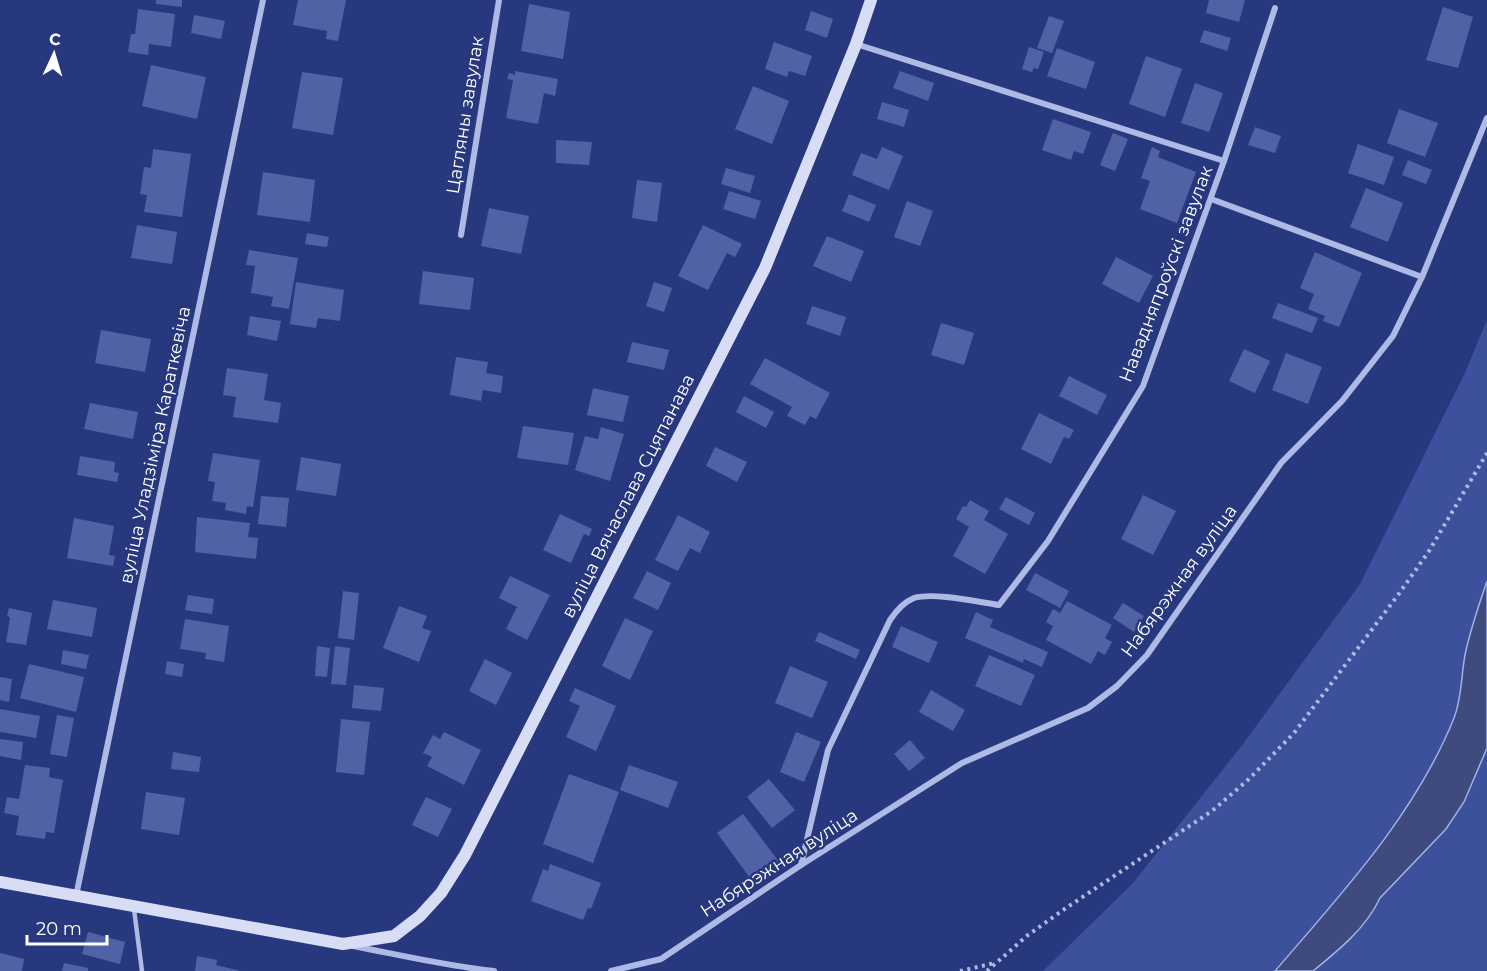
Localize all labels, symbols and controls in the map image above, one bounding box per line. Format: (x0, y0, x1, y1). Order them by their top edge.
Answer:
north arrow (24, 24, 84, 84)
text: С (49, 30, 62, 49)
street label: Цагляны завулак (442, 34, 488, 196)
street label: Навадняпроўскі завулак (1114, 162, 1218, 385)
street label: вуліца Уладзіміра Караткевіча (115, 304, 195, 586)
street label: вуліца Вячаслава Сцяпанава (557, 370, 699, 622)
street label: Набярэжная вуліца (1116, 501, 1242, 661)
street label: Набярэжная вуліца (696, 804, 862, 922)
scale bar (27, 908, 106, 946)
text: 20 m (36, 918, 82, 940)

